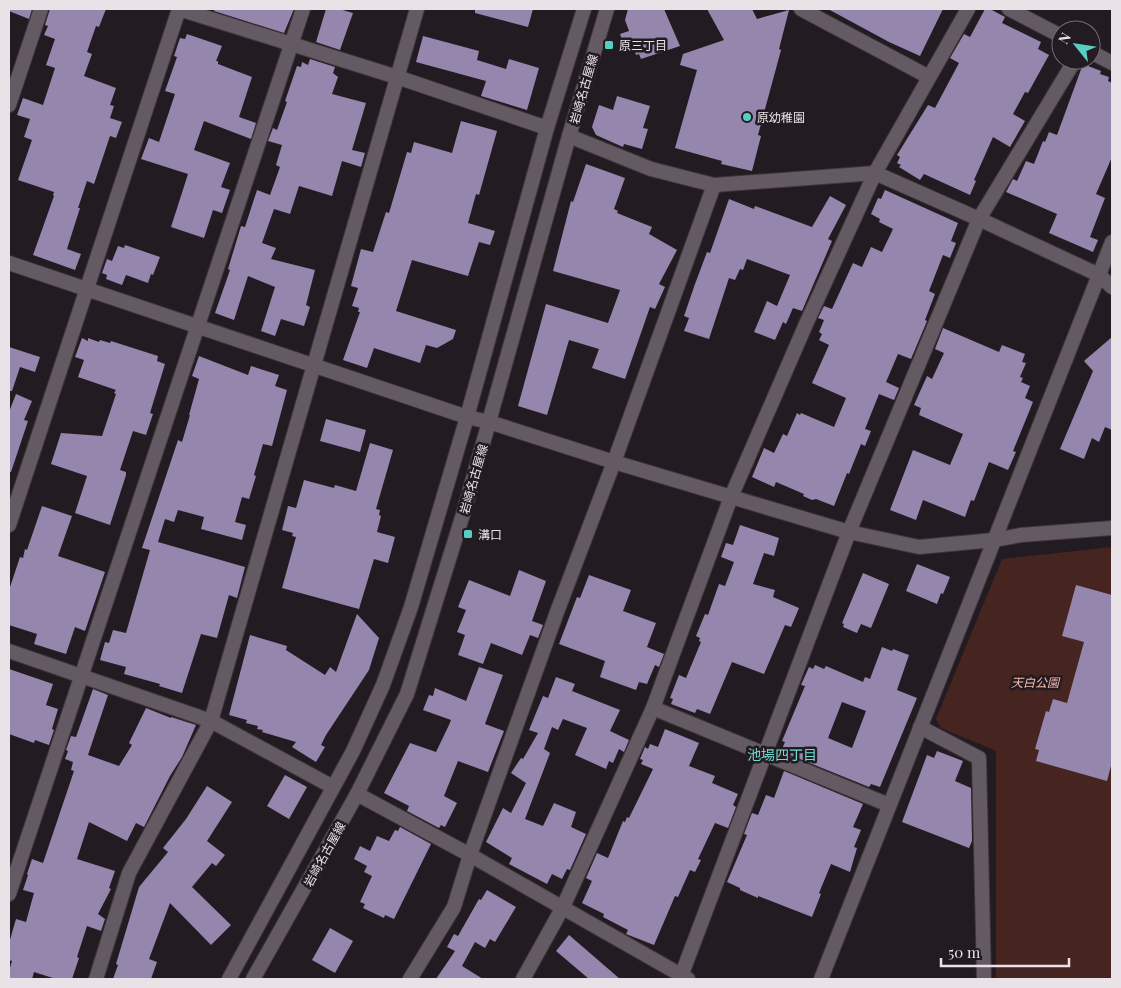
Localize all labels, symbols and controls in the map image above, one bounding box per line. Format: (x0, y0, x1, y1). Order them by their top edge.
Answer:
north arrow (1051, 20, 1101, 70)
text: N (1054, 29, 1075, 47)
place label: 原三丁目 (619, 37, 667, 53)
marker: 原三丁目 (603, 39, 615, 51)
street label: 岩崎名古屋線 (565, 52, 601, 126)
place label: 原幼稚園 (757, 109, 805, 125)
marker: 原幼稚園 (741, 111, 753, 123)
street label: 岩崎名古屋線 (455, 442, 491, 516)
place label: 溝口 (478, 526, 502, 542)
marker: 溝口 (462, 528, 474, 540)
park label: 天白公園 (1011, 674, 1061, 690)
district label: 池場四丁目 (747, 745, 817, 764)
street label: 岩崎名古屋線 (300, 819, 348, 889)
scale bar (941, 936, 1068, 968)
text: 50 m (948, 942, 981, 962)

